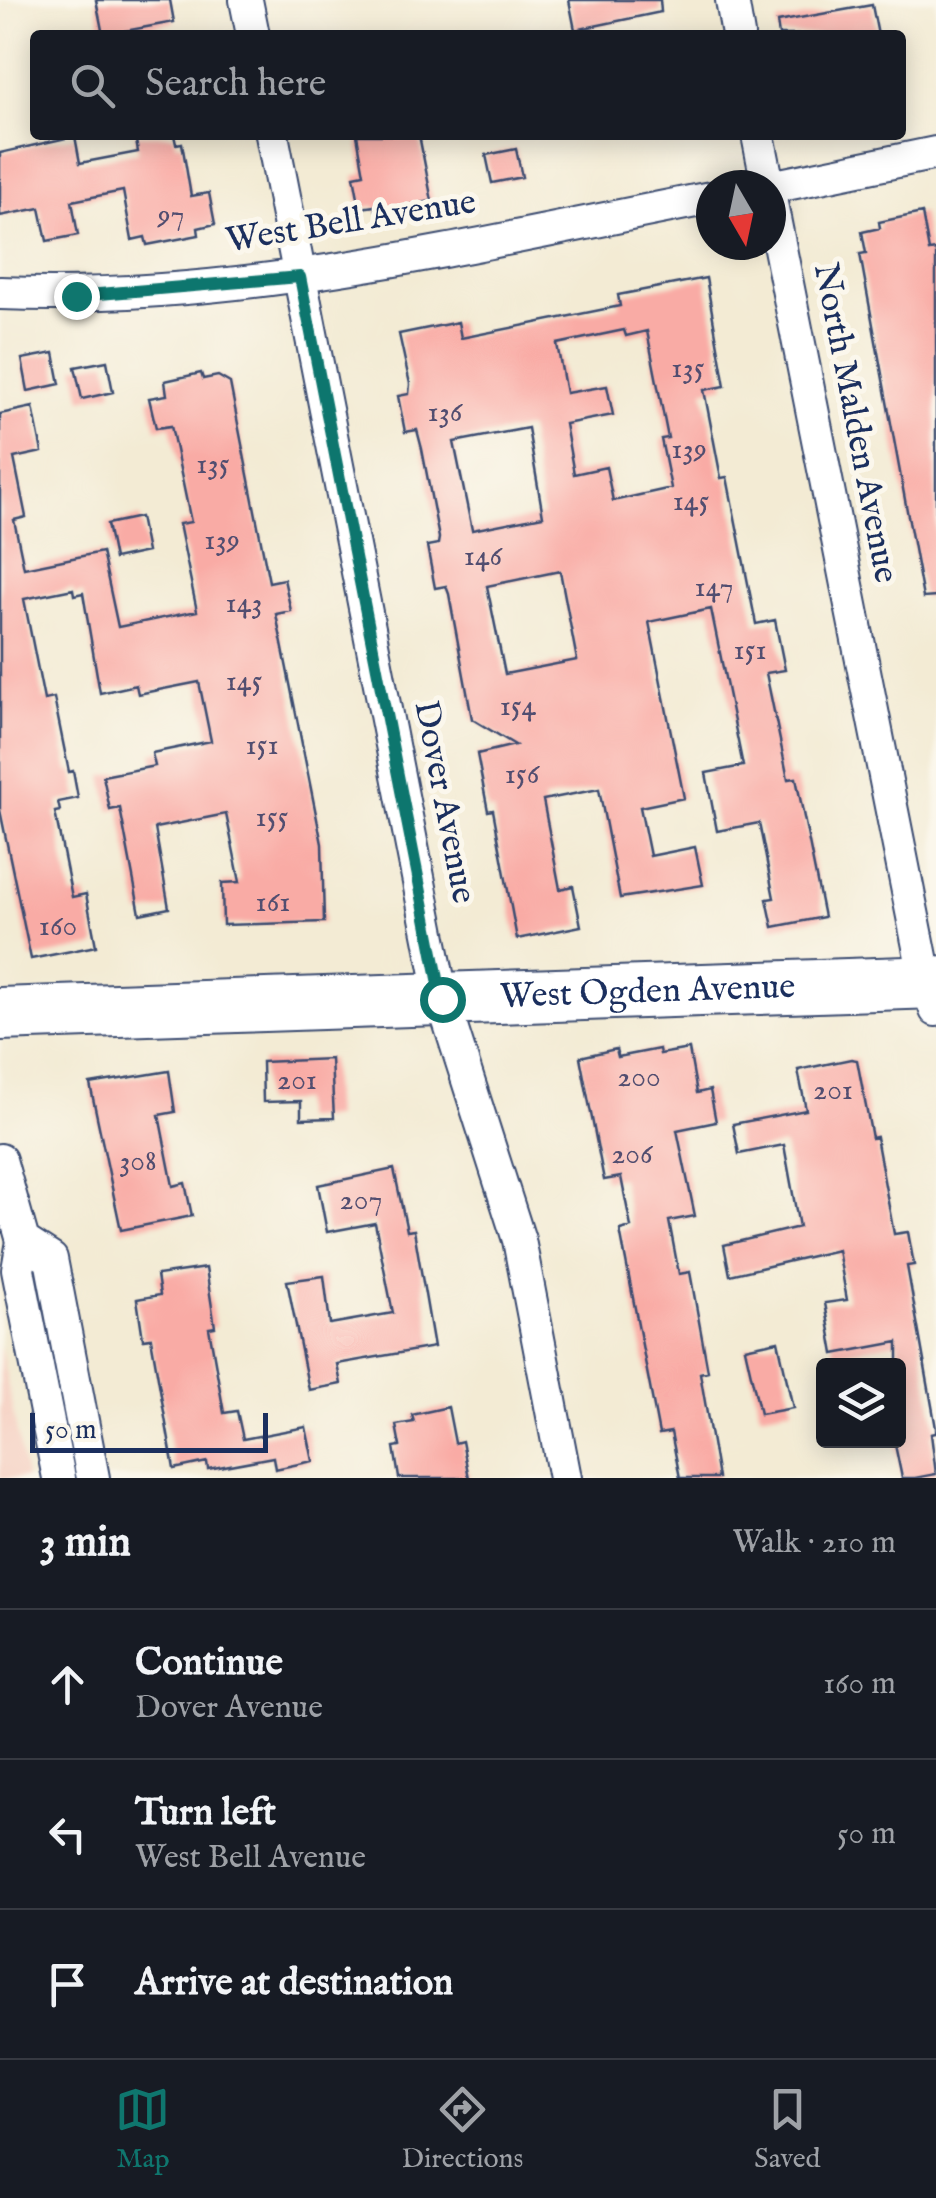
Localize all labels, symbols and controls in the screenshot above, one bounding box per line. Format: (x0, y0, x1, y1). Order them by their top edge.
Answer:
search box (30, 30, 906, 140)
icon: search (65, 58, 120, 113)
text: Search here (145, 61, 326, 109)
north arrow (696, 170, 786, 260)
street label: West Bell Avenue (223, 180, 479, 264)
house number: 97 (156, 197, 185, 235)
street label: North Malden Avenue (802, 259, 908, 587)
route end (54, 274, 100, 320)
house number: 135 (671, 350, 705, 388)
house number: 136 (427, 394, 464, 432)
house number: 139 (671, 431, 707, 469)
house number: 135 (196, 446, 230, 484)
house number: 145 (673, 483, 709, 521)
house number: 139 (204, 522, 240, 560)
house number: 146 (464, 538, 504, 576)
house number: 147 (695, 569, 734, 607)
house number: 143 (225, 585, 263, 623)
house number: 151 (733, 632, 767, 670)
house number: 145 (226, 663, 262, 701)
house number: 154 (500, 688, 537, 726)
street label: Dover Avenue (402, 697, 486, 907)
house number: 151 (245, 727, 279, 765)
house number: 156 (505, 756, 541, 794)
house number: 155 (256, 799, 289, 837)
house number: 161 (256, 884, 290, 922)
house number: 160 (39, 908, 77, 946)
street label: West Ogden Avenue (499, 964, 796, 1019)
route start (420, 977, 466, 1023)
house number: 200 (617, 1059, 661, 1097)
house number: 201 (277, 1062, 317, 1100)
house number: 201 (813, 1072, 853, 1110)
house number: 206 (611, 1136, 654, 1174)
house number: 308 (119, 1143, 157, 1181)
house number: 207 (340, 1182, 382, 1220)
map controls (816, 1358, 906, 1448)
button: layers (816, 1358, 906, 1448)
scale bar (30, 1408, 268, 1452)
text: 50 m (45, 1413, 97, 1448)
text: 3 min (40, 1517, 131, 1570)
text: Walk · 210 m (733, 1523, 896, 1564)
text: Continue (135, 1640, 283, 1688)
icon: ahead (40, 1657, 95, 1712)
text: 160 m (823, 1664, 896, 1705)
text: Dover Avenue (135, 1688, 323, 1729)
text: Turn left (135, 1790, 276, 1838)
icon: left (40, 1807, 95, 1862)
text: 50 m (837, 1814, 896, 1855)
text: West Bell Avenue (135, 1838, 366, 1879)
icon: arrive (40, 1957, 95, 2012)
text: Arrive at destination (135, 1960, 453, 2008)
tab: Map (115, 2082, 170, 2177)
tab: Directions (401, 2082, 523, 2177)
tab: Saved (754, 2082, 821, 2177)

